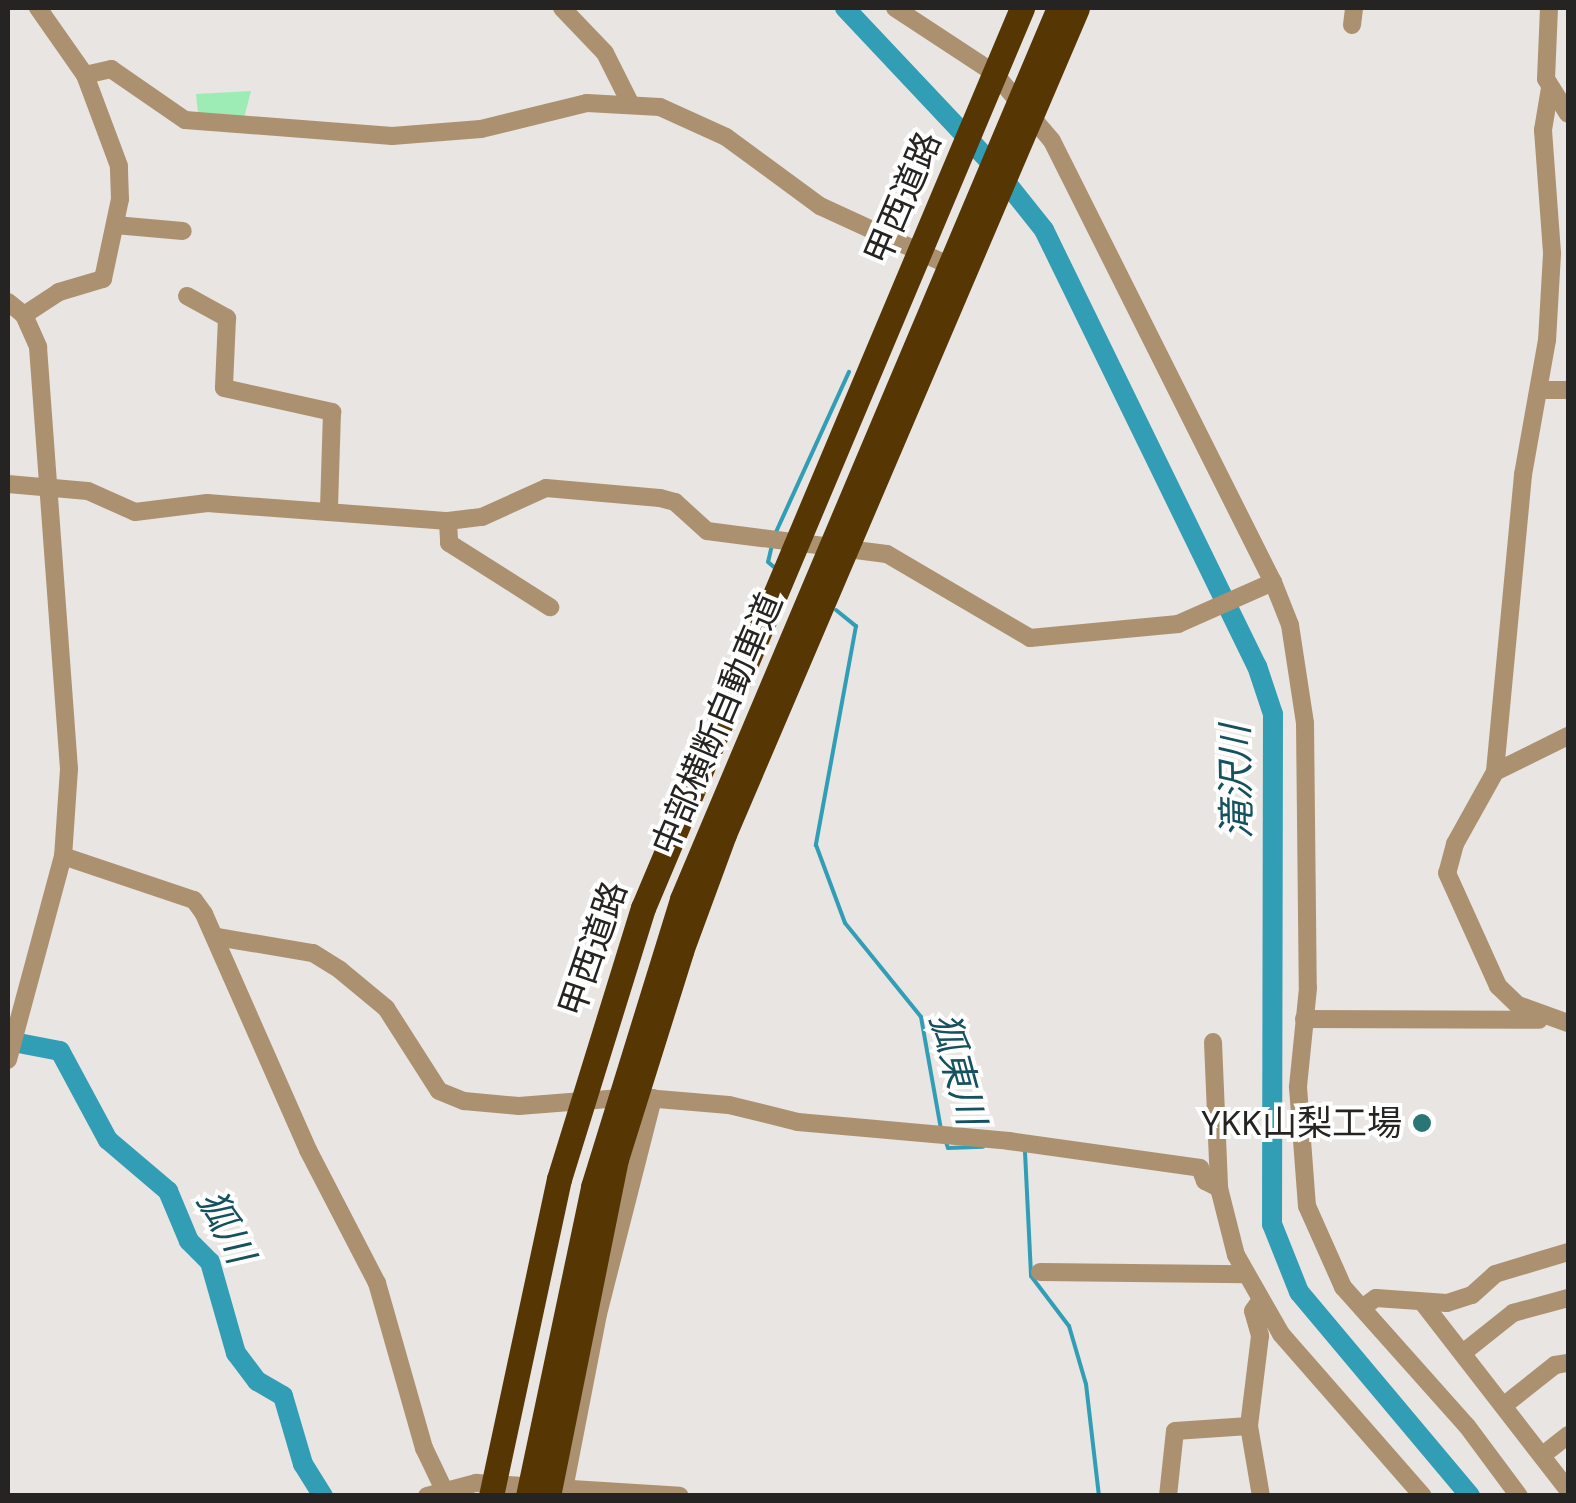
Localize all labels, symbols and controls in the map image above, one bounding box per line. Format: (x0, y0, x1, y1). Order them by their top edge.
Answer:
street label: 甲西道路 (856, 125, 950, 271)
street label: 中部横断自動車道 (643, 587, 791, 861)
water label: 滝沢川 (1213, 725, 1261, 839)
street label: 甲西道路 (550, 876, 636, 1022)
water label: 狐東川 (920, 1008, 994, 1130)
place label: YKK山梨工場 (1201, 1102, 1402, 1144)
marker: YKK山梨工場 (1411, 1112, 1433, 1134)
water label: 狐川 (187, 1183, 263, 1271)

